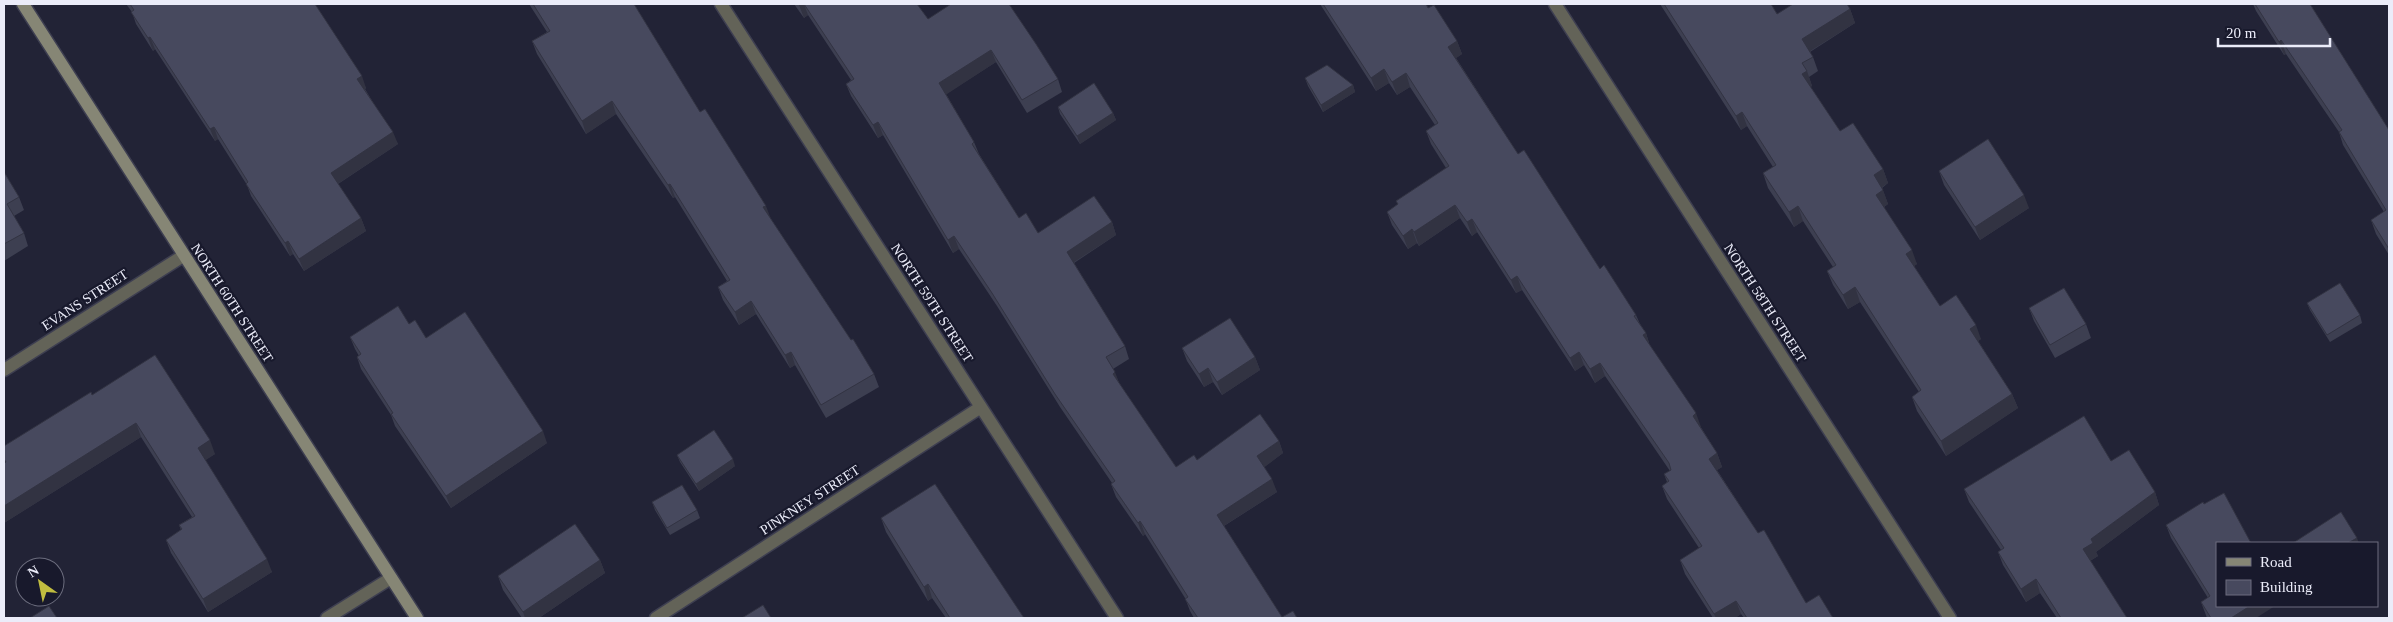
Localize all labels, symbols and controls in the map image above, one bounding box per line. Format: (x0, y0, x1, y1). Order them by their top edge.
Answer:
scale bar (2218, 15, 2330, 47)
text: 20 m (2226, 25, 2257, 41)
street label: NORTH 60TH STREET (188, 241, 276, 365)
street label: NORTH 59TH STREET (888, 241, 976, 365)
street label: NORTH 58TH STREET (1721, 241, 1809, 365)
street label: EVANS STREET (39, 266, 131, 333)
street label: PINKNEY STREET (757, 462, 863, 538)
legend (2216, 542, 2378, 607)
text: Road (2260, 554, 2292, 570)
north arrow (15, 557, 65, 607)
text: N (25, 562, 42, 581)
text: Building (2260, 579, 2313, 595)

